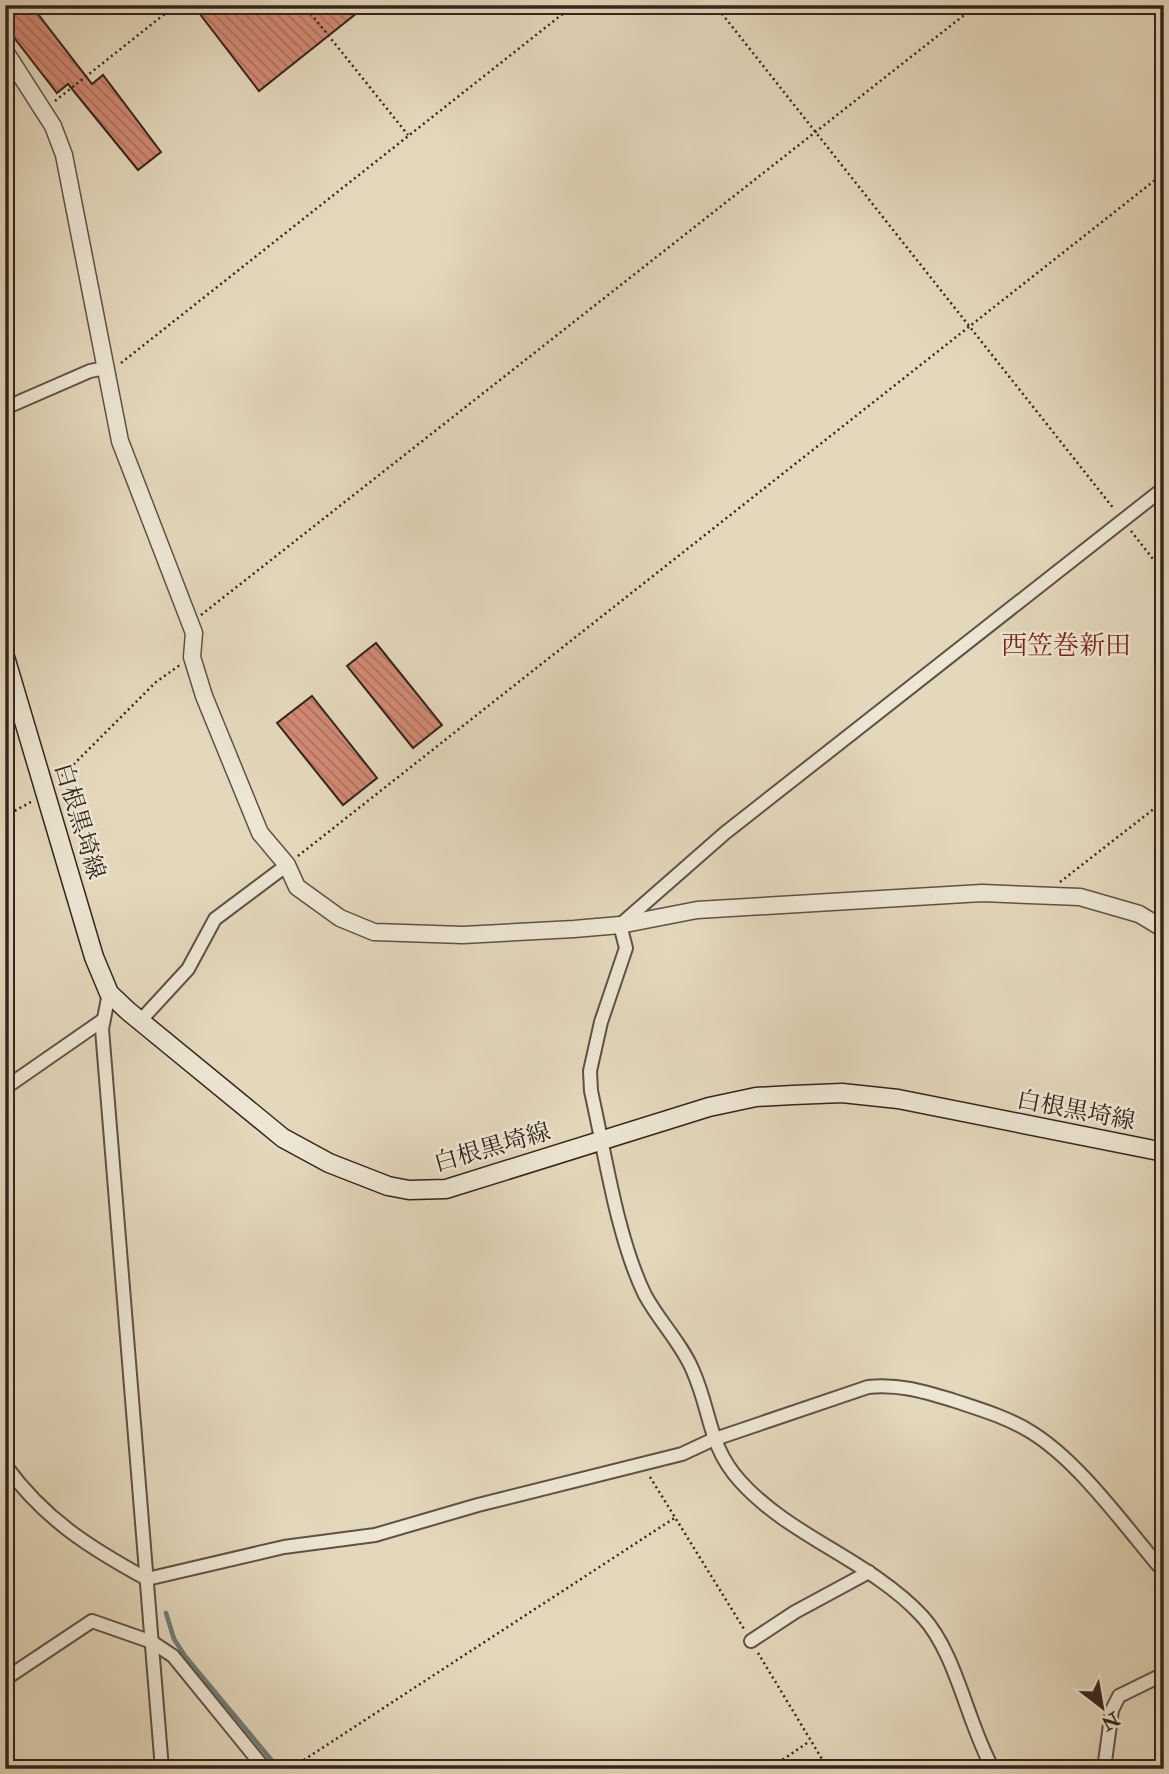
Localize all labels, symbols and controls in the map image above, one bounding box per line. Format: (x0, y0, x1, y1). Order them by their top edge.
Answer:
district label: 西笠巻新田 (1001, 630, 1131, 662)
street label: 白根黒埼線 (47, 759, 112, 883)
street label: 白根黒埼線 (1014, 1084, 1138, 1137)
street label: 白根黒埼線 (430, 1116, 554, 1179)
north arrow (1068, 1672, 1138, 1742)
text: N (1096, 1706, 1125, 1736)

